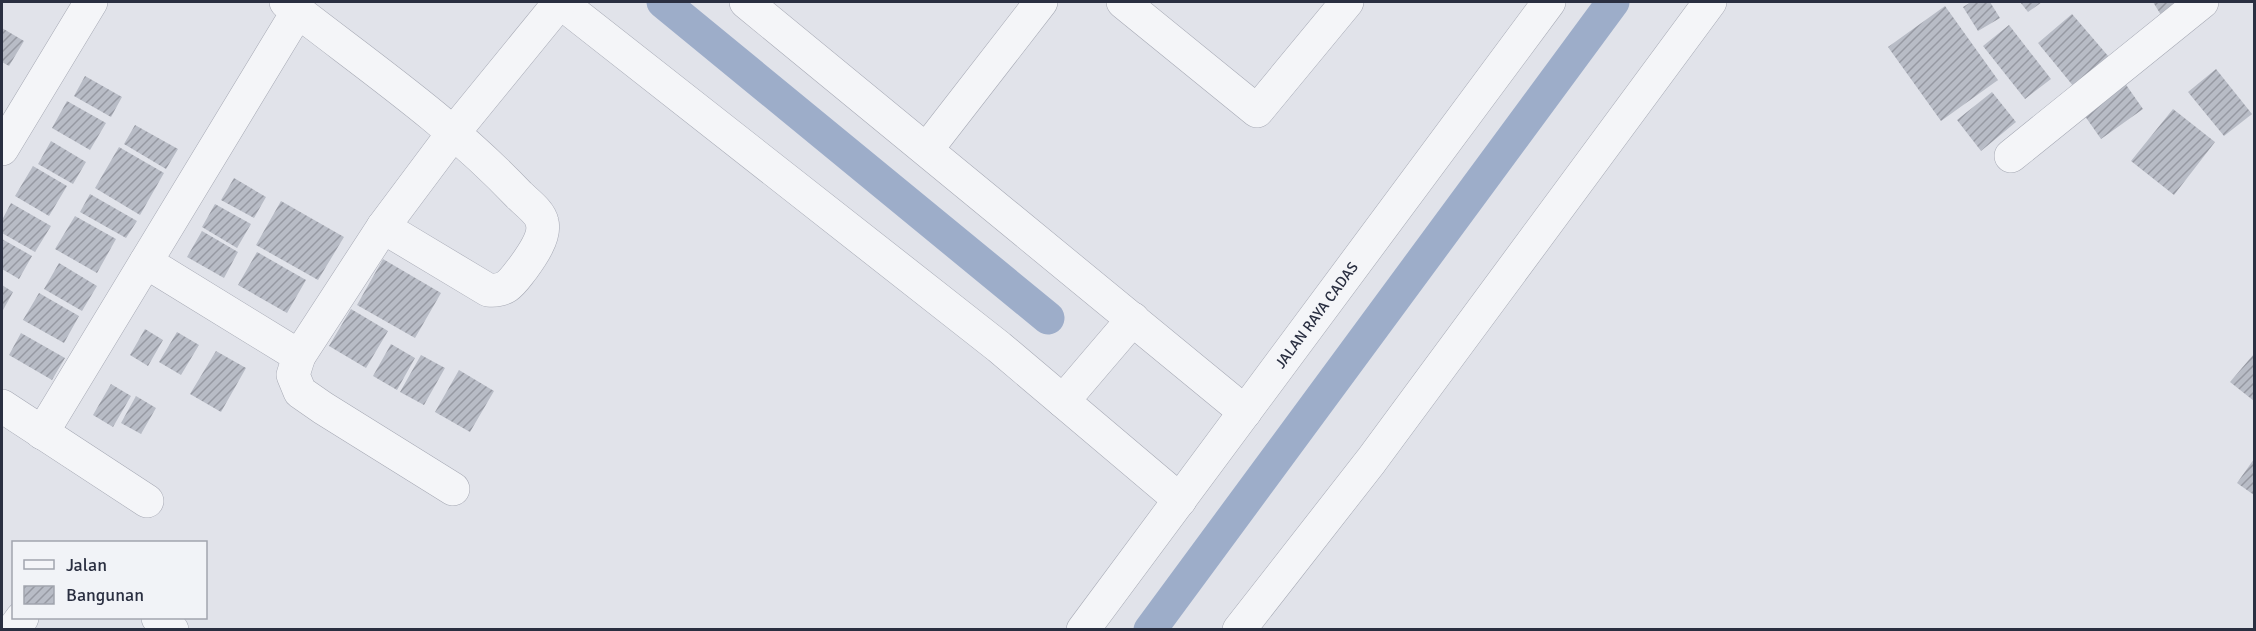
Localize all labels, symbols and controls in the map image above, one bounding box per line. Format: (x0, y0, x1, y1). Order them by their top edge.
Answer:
street label: JALAN RAYA CADAS (1271, 258, 1362, 372)
legend (12, 541, 207, 619)
text: Jalan (66, 554, 107, 576)
text: Bangunan (66, 584, 144, 606)

